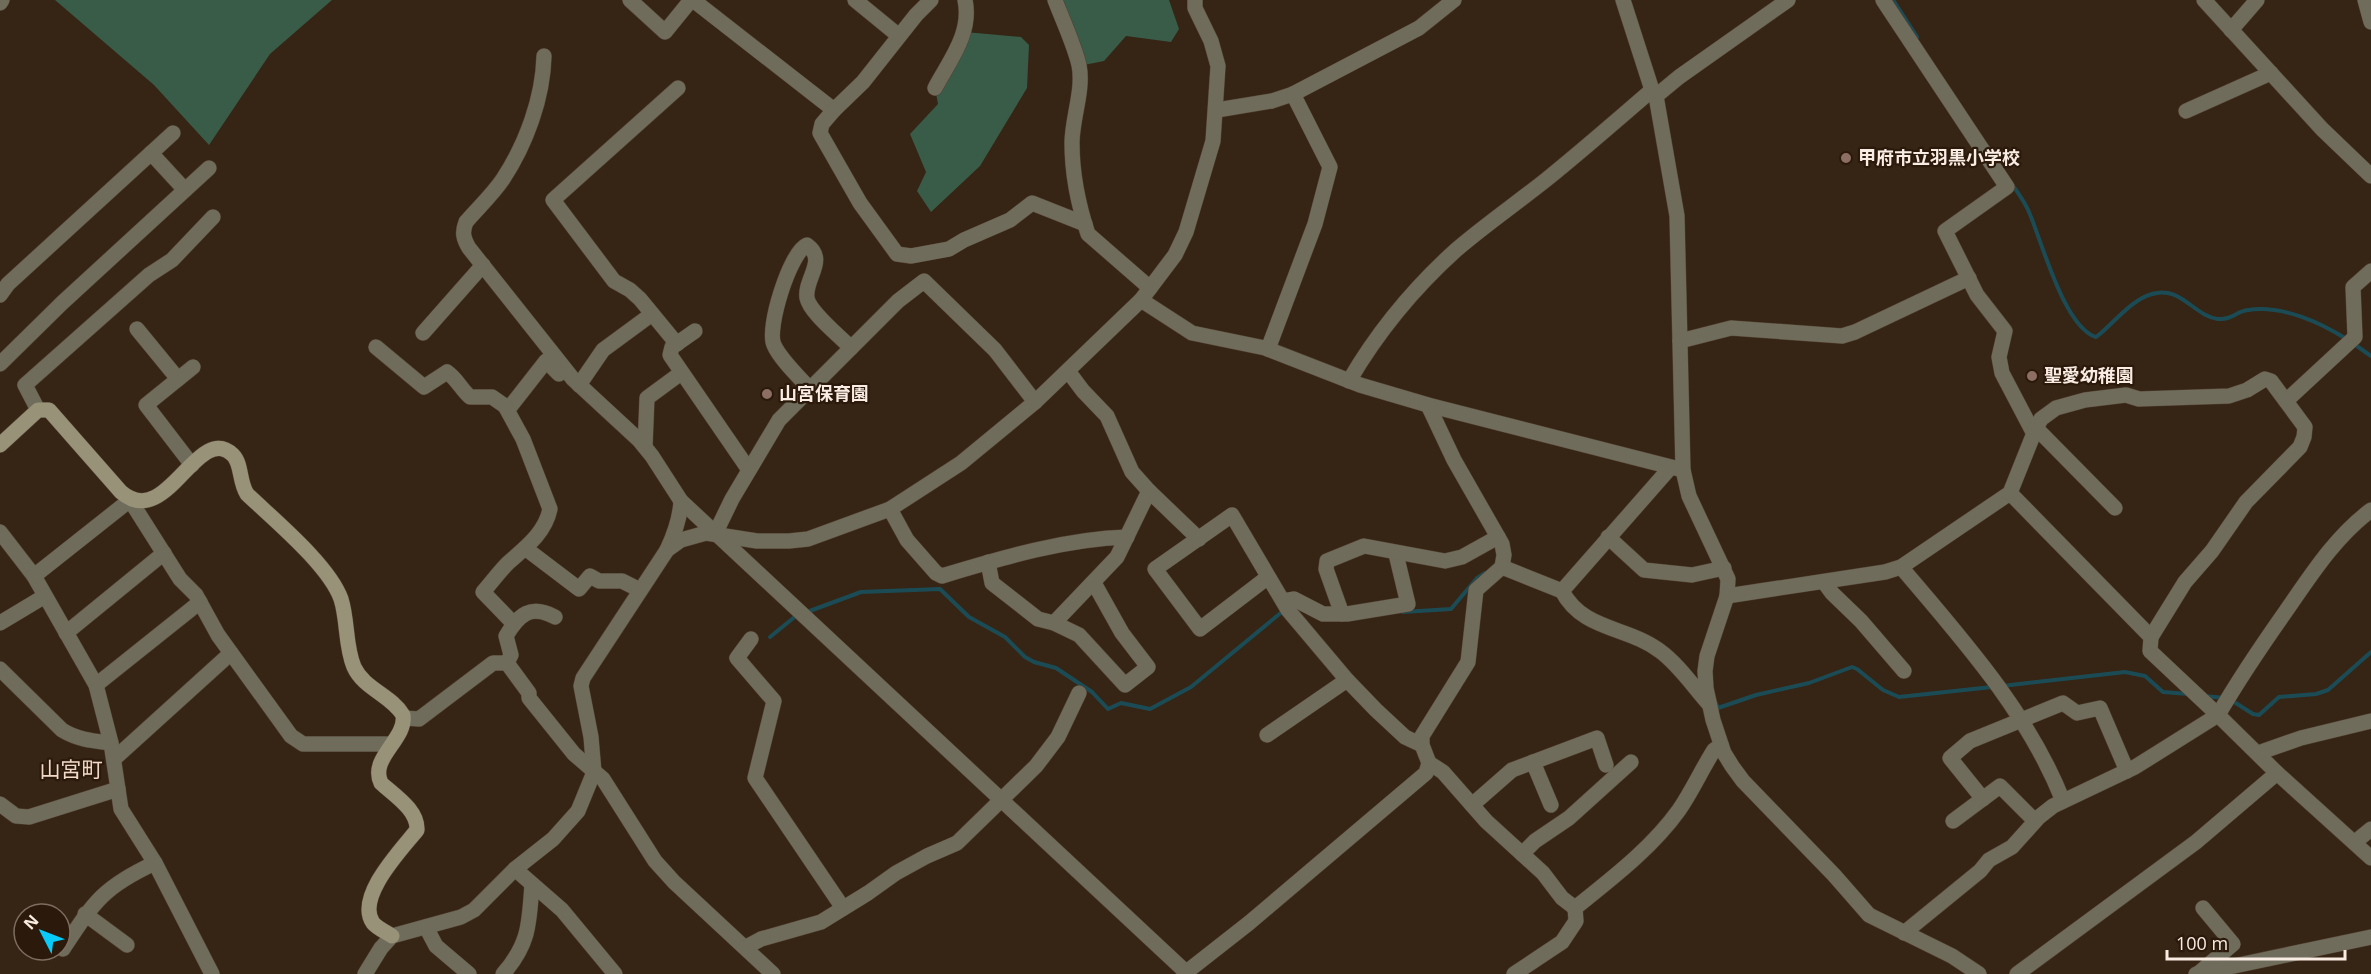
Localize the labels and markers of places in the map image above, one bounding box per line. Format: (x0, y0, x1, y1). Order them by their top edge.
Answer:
place label: 甲府市立羽黒小学校 (1858, 145, 2020, 169)
marker: 甲府市立羽黒小学校 (1839, 151, 1853, 165)
place label: 聖愛幼稚園 (2044, 363, 2134, 387)
marker: 聖愛幼稚園 (2025, 369, 2039, 383)
place label: 山宮保育園 (779, 381, 869, 405)
marker: 山宮保育園 (760, 387, 774, 401)

